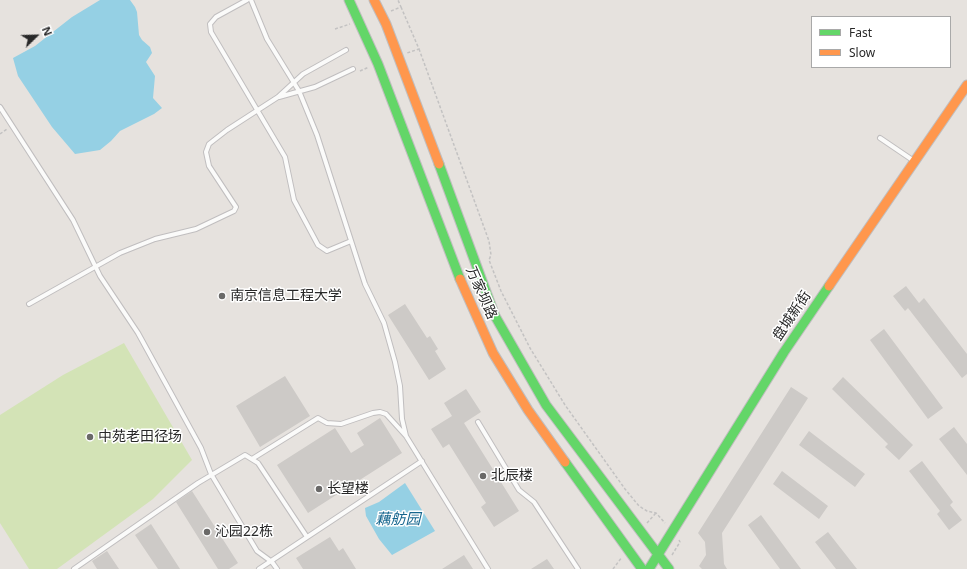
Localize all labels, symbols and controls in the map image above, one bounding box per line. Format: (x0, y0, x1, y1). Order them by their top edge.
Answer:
north arrow (16, 16, 56, 56)
legend (811, 16, 951, 68)
text: N (39, 24, 56, 38)
text: Fast (849, 24, 872, 41)
text: Slow (849, 44, 875, 61)
street label: 万家坝路 (462, 264, 500, 322)
place label: 南京信息工程大学 (230, 288, 342, 304)
street label: 盘城新街 (769, 288, 815, 344)
marker: 南京信息工程大学 (217, 291, 227, 301)
place label: 中苑老田径场 (98, 429, 182, 445)
marker: 中苑老田径场 (85, 432, 95, 442)
place label: 北辰楼 (491, 468, 533, 484)
marker: 北辰楼 (478, 471, 488, 481)
place label: 长望楼 (327, 481, 369, 497)
marker: 长望楼 (314, 484, 324, 494)
water label: 藕舫园 (376, 511, 420, 529)
place label: 沁园22栋 (215, 524, 273, 540)
marker: 沁园22栋 (202, 527, 212, 537)

